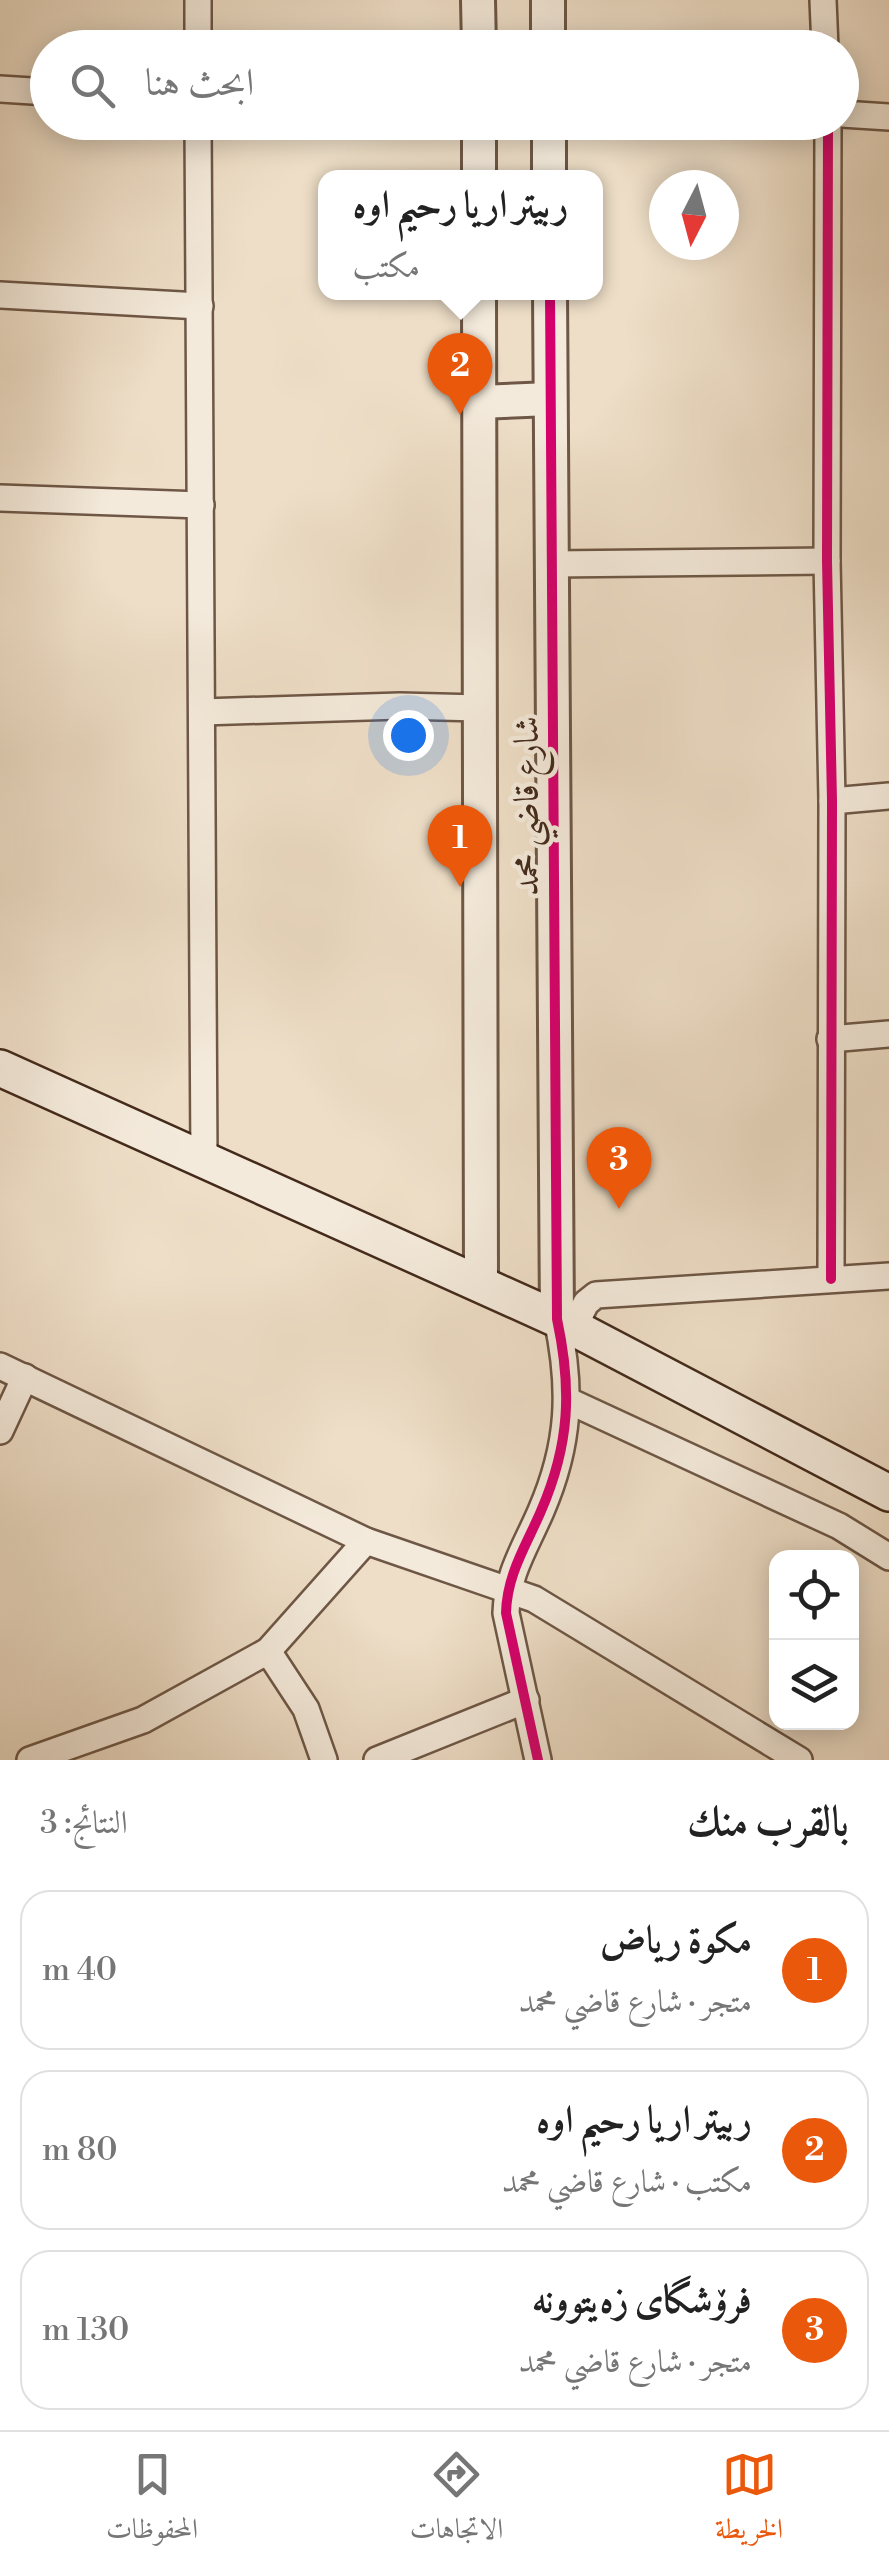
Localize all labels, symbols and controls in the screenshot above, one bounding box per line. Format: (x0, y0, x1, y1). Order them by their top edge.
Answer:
search box (30, 30, 859, 140)
icon: search (65, 58, 120, 113)
text: ابحث هنا (145, 60, 254, 107)
popup (318, 170, 603, 300)
north arrow (649, 170, 739, 260)
text: ربيتر اريا رحيم اوه (353, 182, 568, 229)
text: مكتب (353, 247, 420, 287)
pin: 2 (428, 332, 492, 415)
your location (383, 710, 434, 761)
street label: شارع قاضي محمد (506, 716, 559, 896)
pin: 1 (428, 804, 492, 887)
pin: 3 (586, 1126, 652, 1209)
map controls (769, 1550, 859, 1730)
button: locate (769, 1550, 859, 1640)
button: layers (769, 1640, 859, 1730)
text: بالقرب منك (687, 1796, 849, 1849)
text: النتائج: 3 (40, 1803, 128, 1843)
text: مكوة رياض (600, 1917, 752, 1964)
text: 40 m (42, 1950, 117, 1990)
text: 1 (807, 1950, 822, 1990)
text: متجر · شارع قاضي محمد (518, 1982, 752, 2022)
text: ربيتر اريا رحيم اوه (536, 2097, 752, 2144)
text: 80 m (42, 2130, 117, 2170)
text: 2 (805, 2130, 825, 2170)
text: مكتب · شارع قاضي محمد (502, 2162, 752, 2202)
text: فرۆشگای زەیتوونە (532, 2277, 752, 2324)
text: 130 m (42, 2310, 129, 2350)
text: 3 (805, 2310, 824, 2350)
text: متجر · شارع قاضي محمد (518, 2342, 752, 2382)
tab: المحفوظات (106, 2447, 198, 2556)
tab: الاتجاهات (410, 2447, 503, 2556)
tab: الخريطة (715, 2447, 783, 2556)

